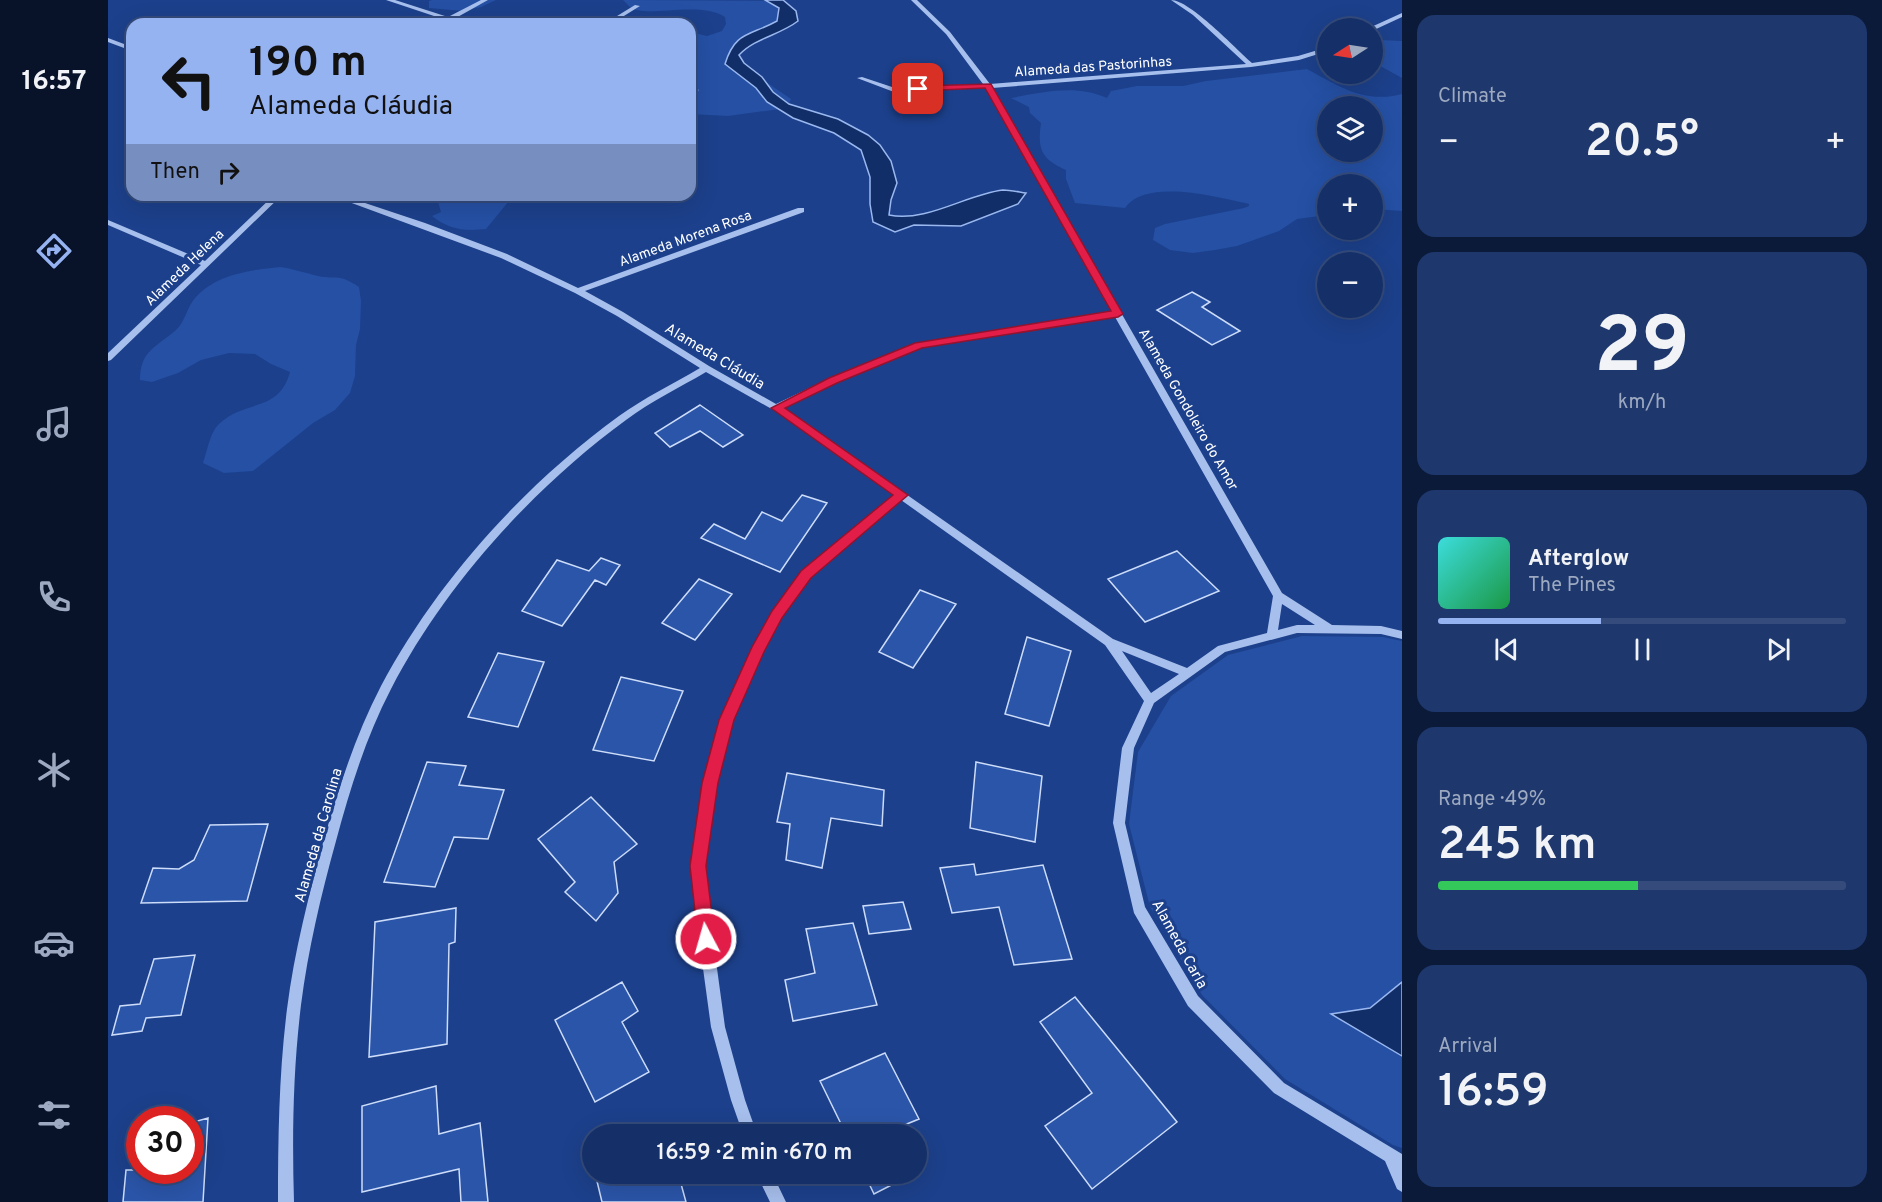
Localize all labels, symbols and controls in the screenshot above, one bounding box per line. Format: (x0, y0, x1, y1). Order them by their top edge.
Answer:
north arrow (1317, 18, 1383, 84)
map controls (1317, 18, 1383, 318)
text: 190 m (249, 38, 367, 91)
icon: left (150, 42, 228, 120)
street label: Alameda das Pastorinhas (1014, 54, 1173, 81)
pin (892, 63, 943, 114)
text: 16:57 (22, 65, 86, 99)
icon: arrive (901, 72, 934, 105)
text: Climate (1438, 84, 1507, 110)
text: Alameda Cláudia (249, 90, 453, 124)
button: layers (1317, 96, 1383, 162)
text: 20.5° (1585, 115, 1699, 172)
text: − (1438, 123, 1459, 165)
text: + (1825, 123, 1846, 165)
icon: right (212, 156, 245, 189)
text: Then (150, 159, 200, 186)
button: + (1317, 174, 1383, 240)
street label: Alameda Morena Rosa (617, 207, 754, 271)
street label: Alameda Helena (142, 226, 228, 310)
icon: directions (33, 230, 75, 272)
button: − (1317, 252, 1383, 318)
text: 29 (1594, 301, 1690, 400)
street label: Alameda Cláudia (661, 320, 768, 395)
street label: Alameda Gondoleiro do Amor (1134, 326, 1241, 494)
text: km/h (1618, 390, 1666, 416)
icon: music (33, 403, 75, 445)
text: Afterglow (1528, 546, 1629, 573)
text: The Pines (1528, 573, 1616, 599)
icon: phone (33, 576, 75, 618)
icon: previous (1490, 633, 1523, 666)
icon: pause (1626, 633, 1659, 666)
icon: next (1762, 633, 1795, 666)
icon: climate (33, 749, 75, 791)
street label: Alameda da Carolina (291, 766, 348, 905)
text: Range · 49% (1438, 787, 1546, 813)
text: 245 km (1438, 818, 1597, 875)
street label: Alameda Carla (1146, 897, 1211, 992)
position arrow (674, 907, 738, 971)
icon: car (33, 922, 75, 964)
text: Arrival (1438, 1034, 1498, 1060)
text: 16:59 (1438, 1065, 1549, 1122)
icon: filters (33, 1094, 75, 1136)
speed limit sign: 30 (126, 1106, 204, 1184)
text: 16:59 · 2 min · 670 m (657, 1140, 852, 1167)

